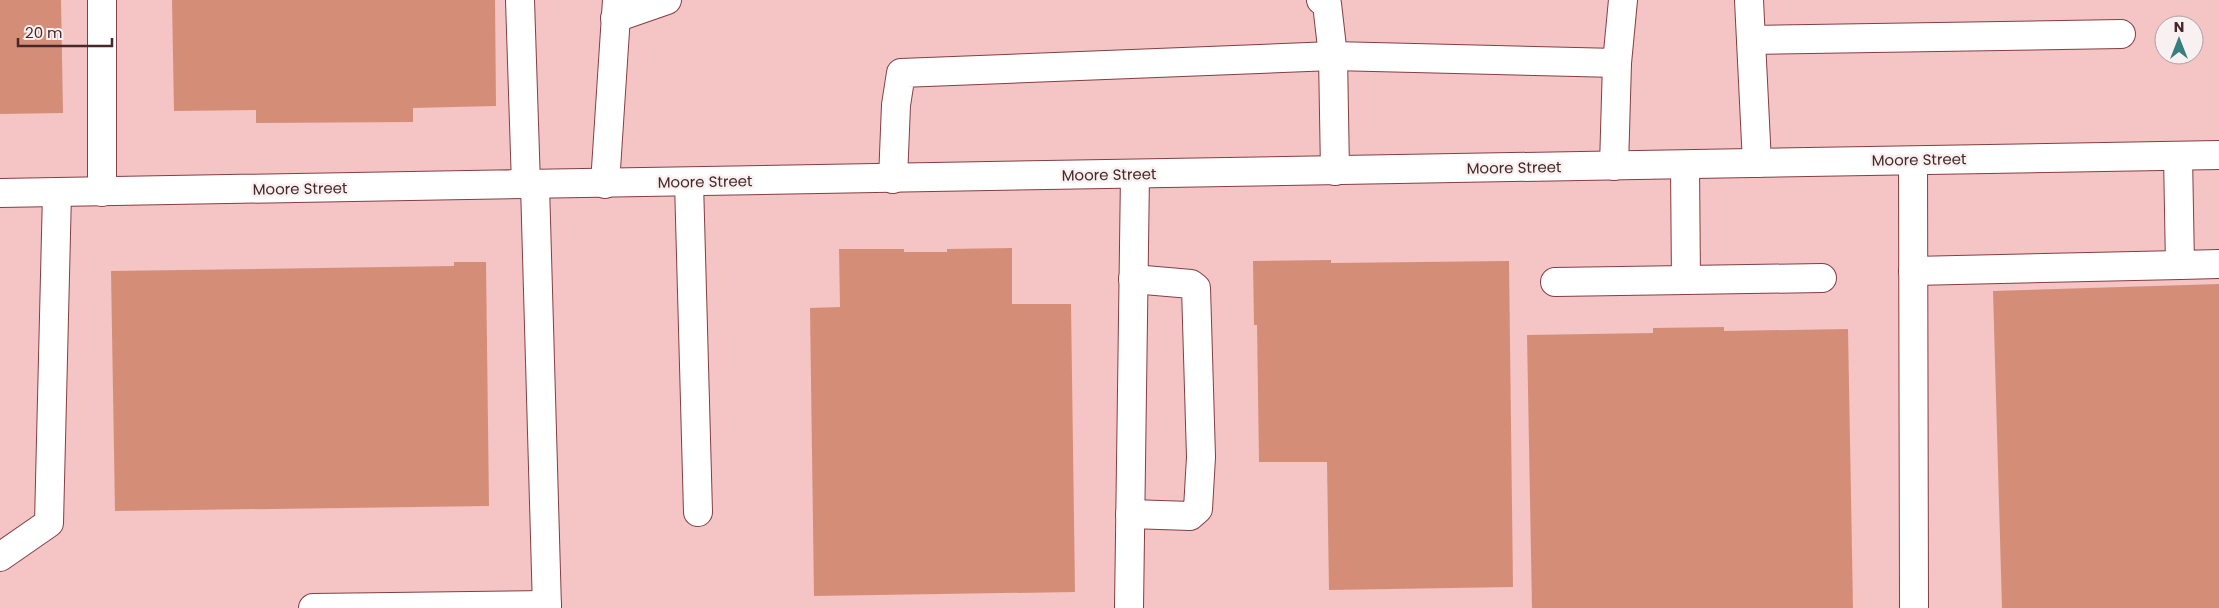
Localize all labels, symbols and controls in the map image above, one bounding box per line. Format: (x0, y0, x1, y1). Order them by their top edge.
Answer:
scale bar (18, 15, 111, 47)
north arrow (2154, 15, 2204, 65)
text: N (2174, 17, 2184, 37)
text: 20 m (25, 22, 63, 43)
street label: Moore Street (1871, 148, 1967, 171)
street label: Moore Street (1466, 156, 1562, 179)
street label: Moore Street (1061, 163, 1157, 186)
street label: Moore Street (657, 170, 753, 193)
street label: Moore Street (252, 177, 348, 200)

